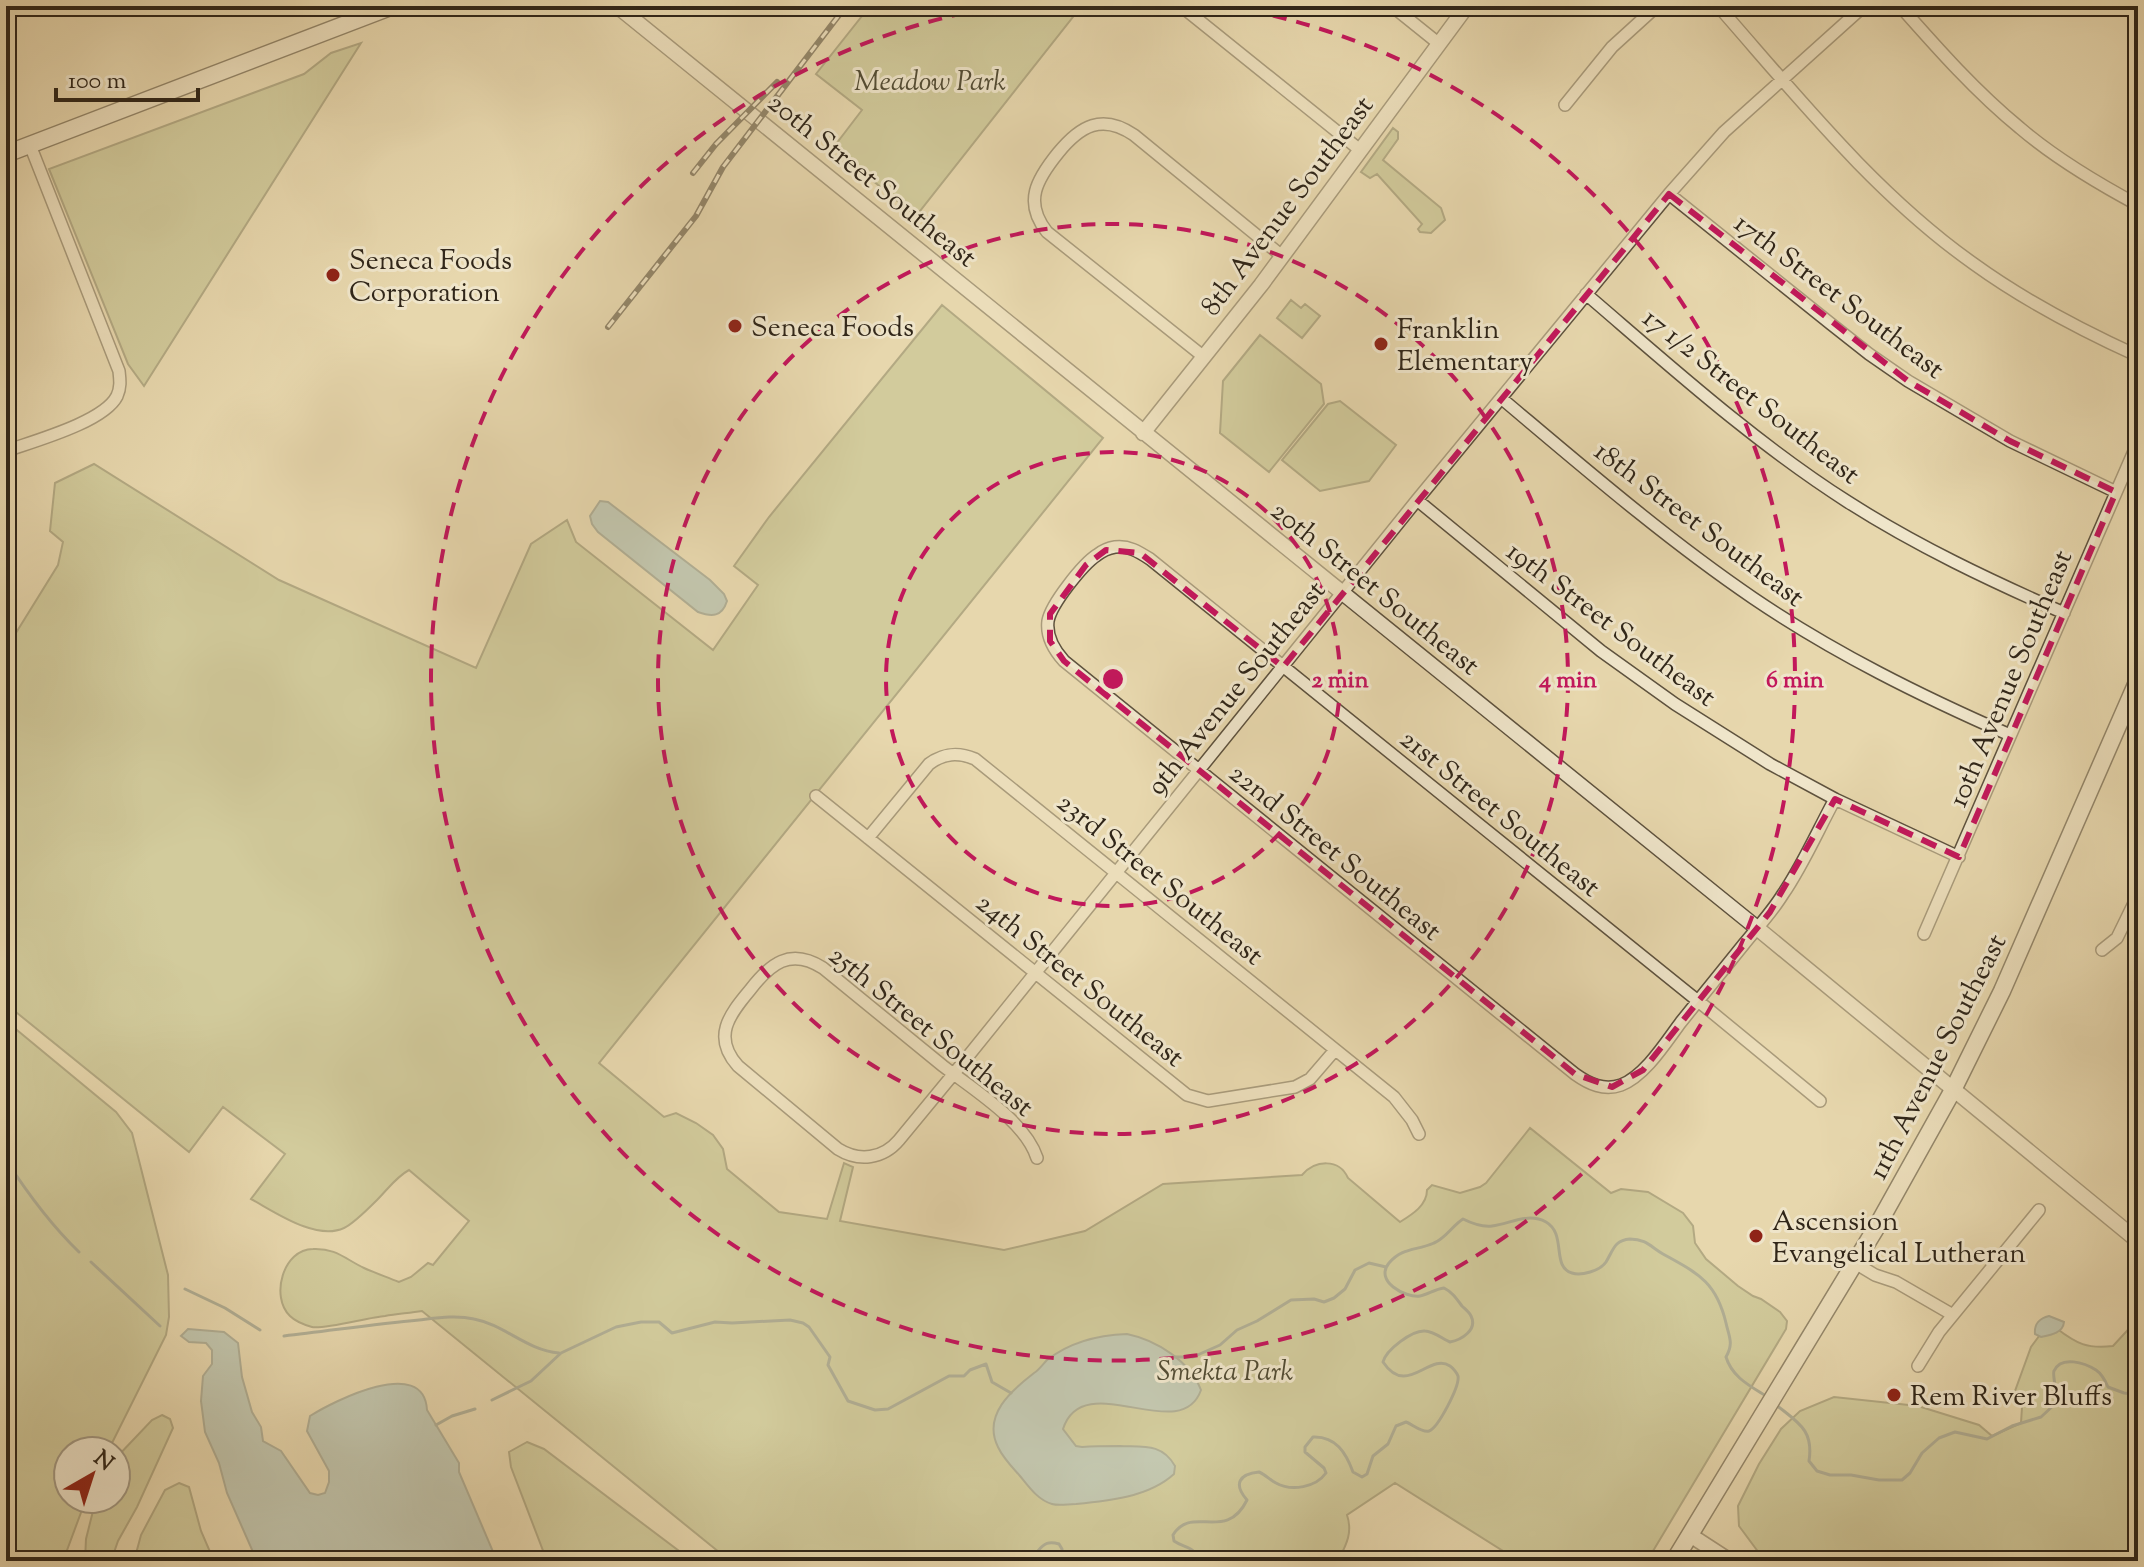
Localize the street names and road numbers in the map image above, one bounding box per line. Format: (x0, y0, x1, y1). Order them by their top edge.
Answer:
street label: 20th Street Southeast (758, 84, 984, 278)
street label: 8th Avenue Southeast (1192, 88, 1385, 325)
street label: 17th Street Southeast (1725, 205, 1952, 390)
street label: 17 1/2 Street Southeast (1633, 300, 1868, 495)
street label: 18th Street Southeast (1585, 433, 1812, 618)
street label: 20th Street Southeast (1261, 492, 1487, 686)
street label: 19th Street Southeast (1497, 533, 1724, 718)
street label: 10th Avenue Southeast (1939, 544, 2084, 814)
street label: 9th Avenue Southeast (1138, 573, 1337, 805)
street label: 21st Street Southeast (1390, 721, 1608, 908)
street label: 22nd Street Southeast (1219, 755, 1449, 952)
street label: 23rd Street Southeast (1047, 785, 1271, 976)
street label: 24th Street Southeast (966, 885, 1192, 1078)
street label: 11th Avenue Southeast (1859, 927, 2018, 1187)
street label: 25th Street Southeast (819, 937, 1041, 1128)

